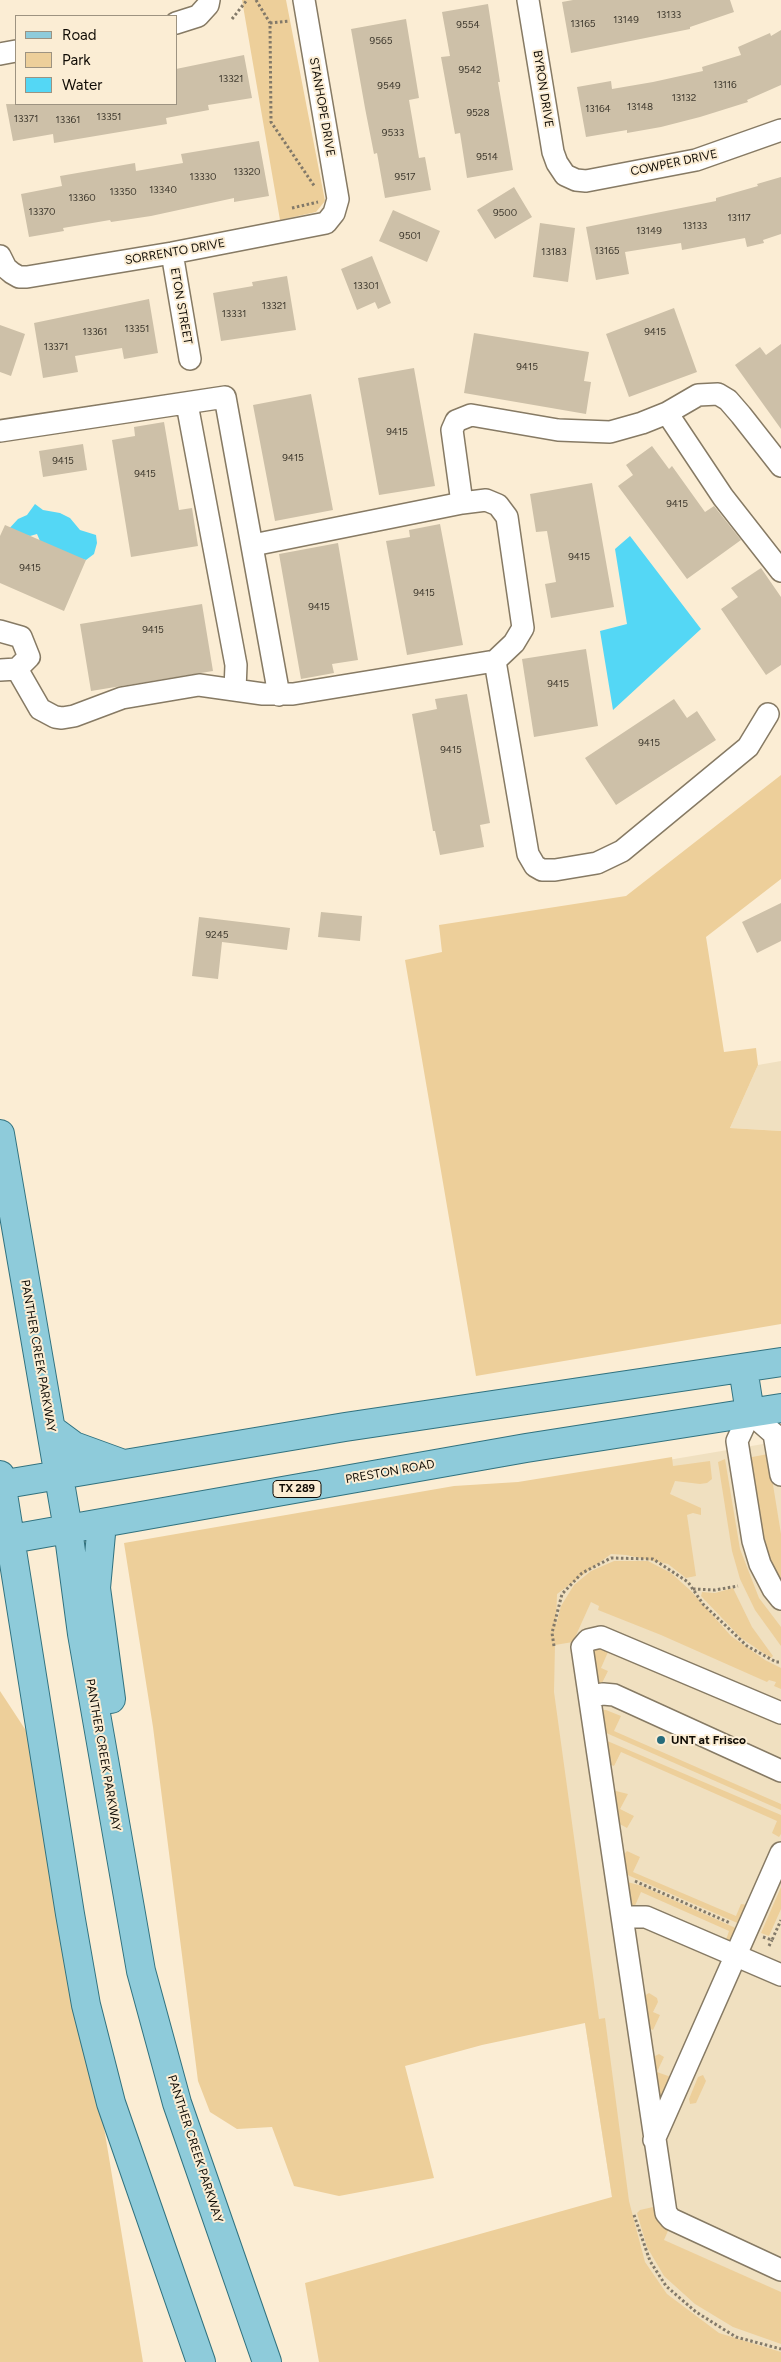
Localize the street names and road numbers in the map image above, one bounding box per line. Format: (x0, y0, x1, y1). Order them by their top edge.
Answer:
street label: BYRON DRIVE (530, 49, 556, 129)
street label: STANHOPE DRIVE (306, 56, 338, 158)
street label: COWPER DRIVE (629, 147, 719, 179)
street label: SORRENTO DRIVE (124, 236, 226, 268)
street label: ETON STREET (167, 267, 195, 345)
street label: PANTHER CREEK PARKWAY (17, 1279, 59, 1433)
street label: PRESTON ROAD (344, 1457, 436, 1487)
road number: TX 289 (273, 1480, 321, 1498)
street label: PANTHER CREEK PARKWAY (82, 1678, 124, 1832)
street label: PANTHER CREEK PARKWAY (164, 2073, 226, 2225)

